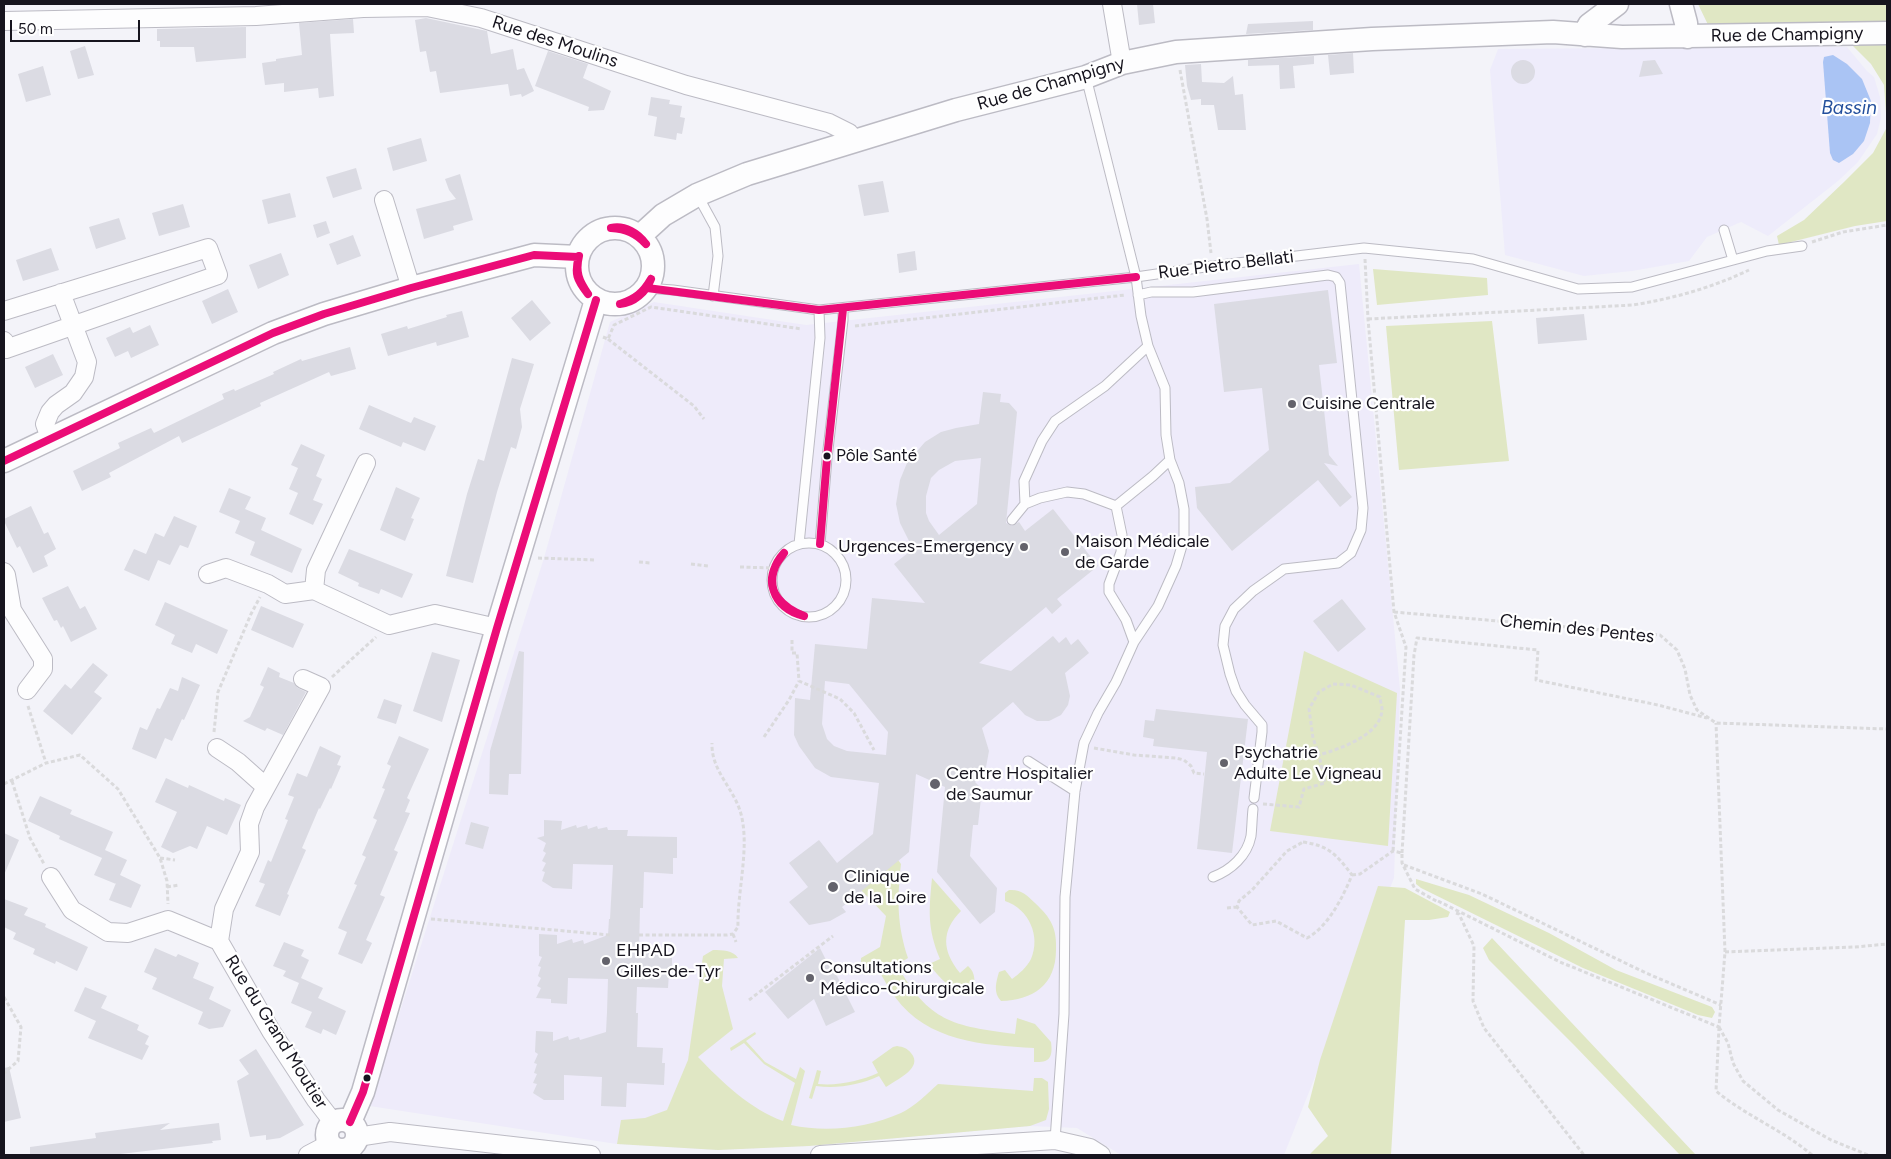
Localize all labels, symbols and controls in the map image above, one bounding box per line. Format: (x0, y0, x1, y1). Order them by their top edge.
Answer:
scale bar (12, 10, 142, 42)
street label: Rue des Moulins (489, 11, 621, 73)
text: 50 m (18, 20, 53, 38)
street label: Rue de Champigny (1710, 23, 1864, 47)
street label: Rue de Champigny (975, 53, 1127, 115)
water label: Bassin (1821, 97, 1877, 119)
street label: Rue Pietro Bellati (1157, 246, 1295, 284)
place label: Cuisine Centrale (1302, 393, 1435, 415)
marker: Cuisine Centrale (1286, 398, 1298, 410)
place label: Pôle Santé (836, 446, 917, 466)
marker: Pôle Santé (822, 451, 832, 461)
place label: Maison Médicale de Garde (1075, 531, 1209, 574)
place label: Urgences-Emergency (838, 536, 1014, 558)
marker: Urgences-Emergency (1018, 541, 1030, 553)
marker: Maison Médicale de Garde (1059, 546, 1071, 558)
street label: Chemin des Pentes (1499, 610, 1655, 648)
place label: Psychatrie Adulte Le Vigneau (1234, 742, 1382, 784)
marker: Psychatrie Adulte Le Vigneau (1218, 757, 1230, 769)
place label: Centre Hospitalier de Saumur (946, 763, 1093, 806)
marker: Centre Hospitalier de Saumur (928, 777, 942, 791)
place label: Clinique de la Loire (844, 866, 926, 909)
marker: Clinique de la Loire (826, 880, 840, 894)
place label: EHPAD Gilles-de-Tyr (616, 940, 721, 982)
street label: Rue du Grand Moutier (220, 951, 332, 1113)
marker: EHPAD Gilles-de-Tyr (600, 955, 612, 967)
place label: Consultations Médico-Chirurgicale (820, 957, 984, 1000)
marker: Consultations Médico-Chirurgicale (804, 972, 816, 984)
unlabelled marker (362, 1073, 372, 1083)

